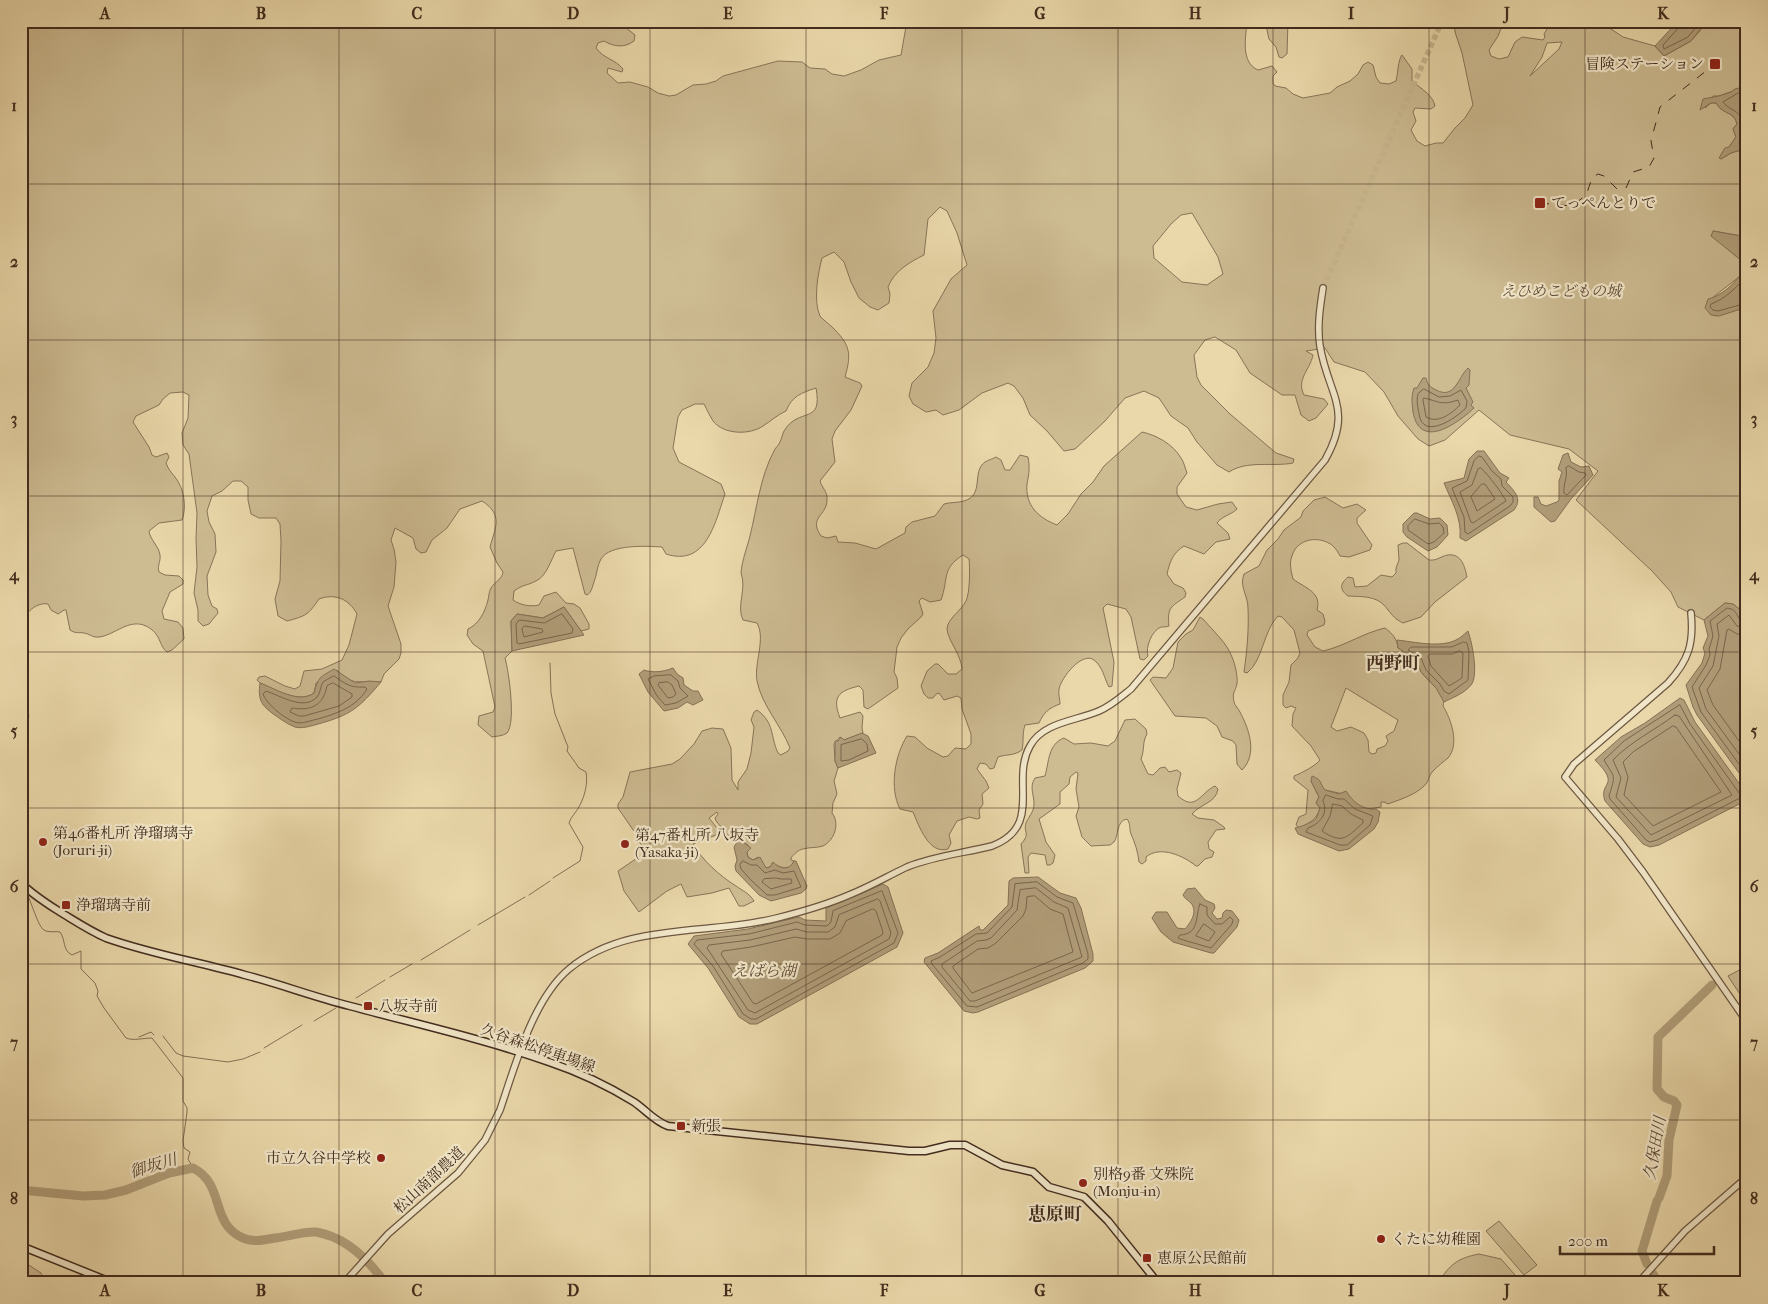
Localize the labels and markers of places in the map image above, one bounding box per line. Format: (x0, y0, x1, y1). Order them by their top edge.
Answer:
place label: 冒険ステーション (1585, 55, 1704, 73)
marker: 冒険ステーション (1708, 57, 1722, 71)
place label: てっぺんとりで (1551, 194, 1656, 212)
marker: てっぺんとりで (1533, 196, 1547, 210)
place label: 第46番札所 浄瑠璃寺 (Joruri-ji) (53, 824, 193, 859)
place label: 第47番札所 八坂寺 (Yasaka-ji) (635, 826, 759, 861)
marker: 第46番札所 浄瑠璃寺 (Joruri-ji) (37, 836, 49, 848)
marker: 第47番札所 八坂寺 (Yasaka-ji) (619, 838, 631, 850)
place label: 浄瑠璃寺前 (76, 896, 151, 914)
marker: 浄瑠璃寺前 (60, 899, 72, 911)
place label: 八坂寺前 (378, 997, 438, 1015)
marker: 八坂寺前 (362, 1000, 374, 1012)
place label: 新張 (691, 1117, 721, 1135)
marker: 新張 (675, 1120, 687, 1132)
place label: 市立久谷中学校 (266, 1149, 371, 1167)
marker: 市立久谷中学校 (375, 1152, 387, 1164)
place label: 別格9番 文殊院 (Monju-in) (1093, 1165, 1194, 1200)
marker: 別格9番 文殊院 (Monju-in) (1077, 1177, 1089, 1189)
place label: くたに幼稚園 (1391, 1230, 1481, 1248)
marker: くたに幼稚園 (1375, 1233, 1387, 1245)
place label: 恵原公民館前 (1157, 1249, 1247, 1267)
marker: 恵原公民館前 (1141, 1252, 1153, 1264)

